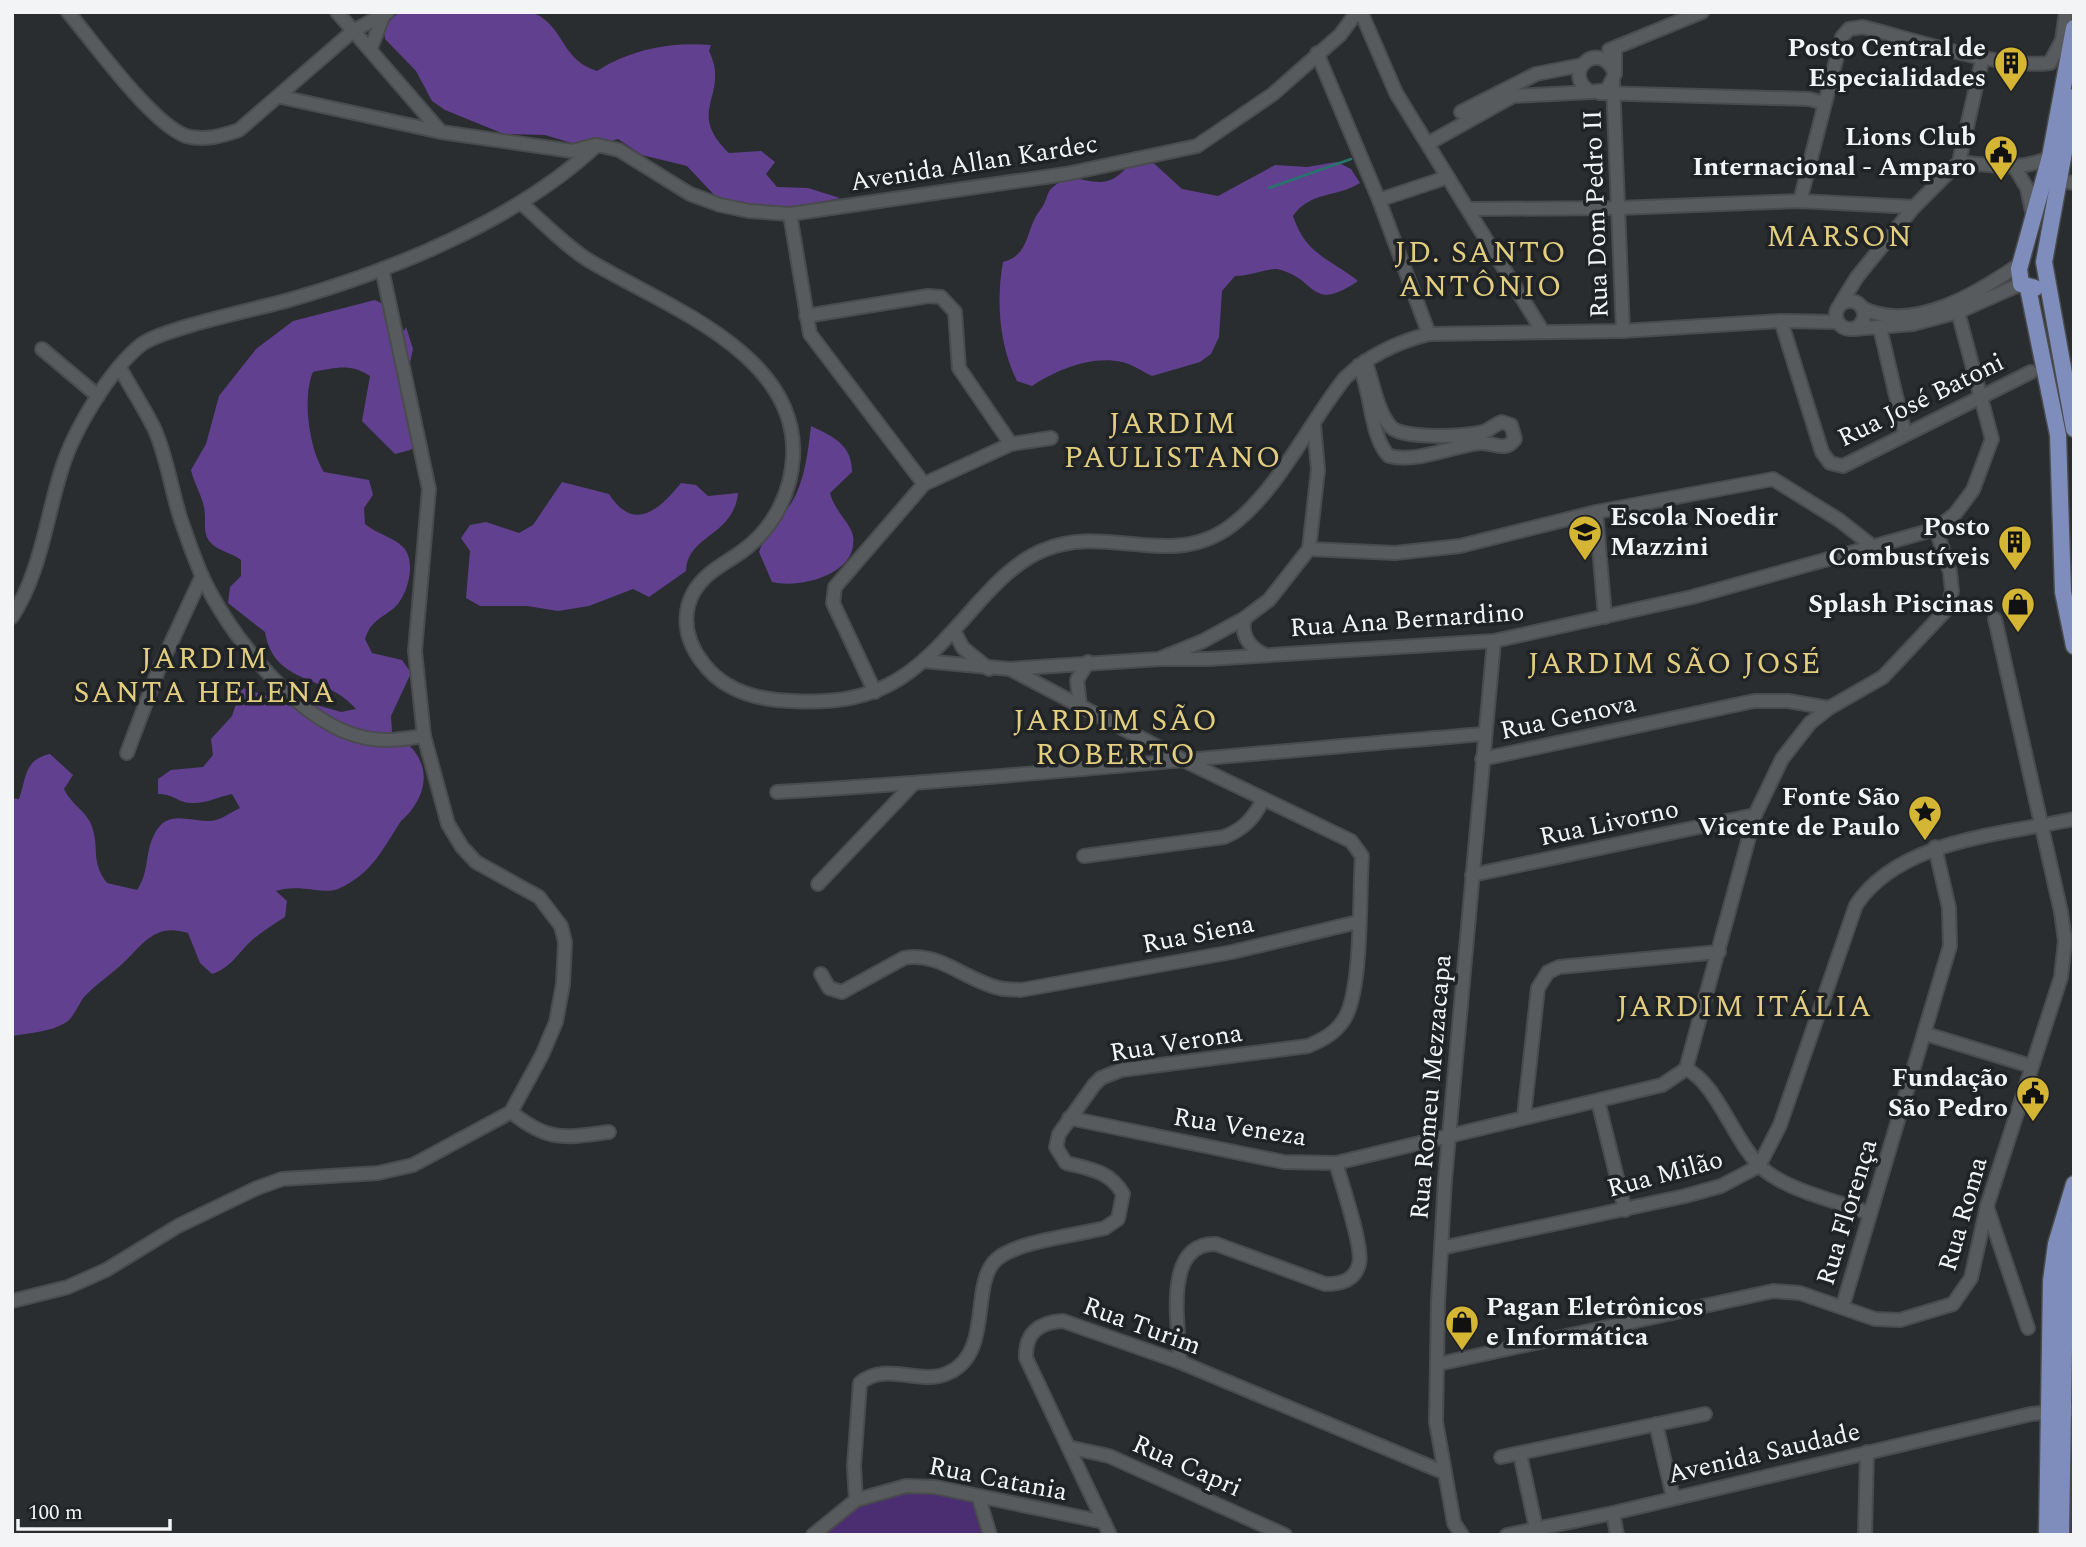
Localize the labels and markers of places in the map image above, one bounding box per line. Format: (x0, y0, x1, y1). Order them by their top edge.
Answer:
place label: Posto Central de Especialidades (1787, 28, 1986, 98)
building icon: Posto Central de Especialidades (1992, 44, 2030, 93)
place label: Lions Club Internacional - Amparo (1692, 117, 1976, 187)
public building icon: Lions Club Internacional - Amparo (1982, 133, 2020, 182)
place label: Escola Noedir Mazzini (1610, 497, 1779, 567)
place label: Posto Combustíveis (1828, 507, 1990, 577)
school or university icon: Escola Noedir Mazzini (1566, 513, 1604, 562)
building icon: Posto Combustíveis (1996, 523, 2034, 572)
place label: Splash Piscinas (1808, 584, 1994, 624)
shop icon: Splash Piscinas (1999, 585, 2037, 634)
place label: Fonte São Vicente de Paulo (1698, 777, 1900, 847)
place icon: Fonte São Vicente de Paulo (1906, 793, 1944, 842)
place label: Fundação São Pedro (1888, 1058, 2008, 1128)
public building icon: Fundação São Pedro (2014, 1074, 2052, 1123)
place label: Pagan Eletrônicos e Informática (1486, 1287, 1704, 1357)
shop icon: Pagan Eletrônicos e Informática (1443, 1303, 1481, 1352)

